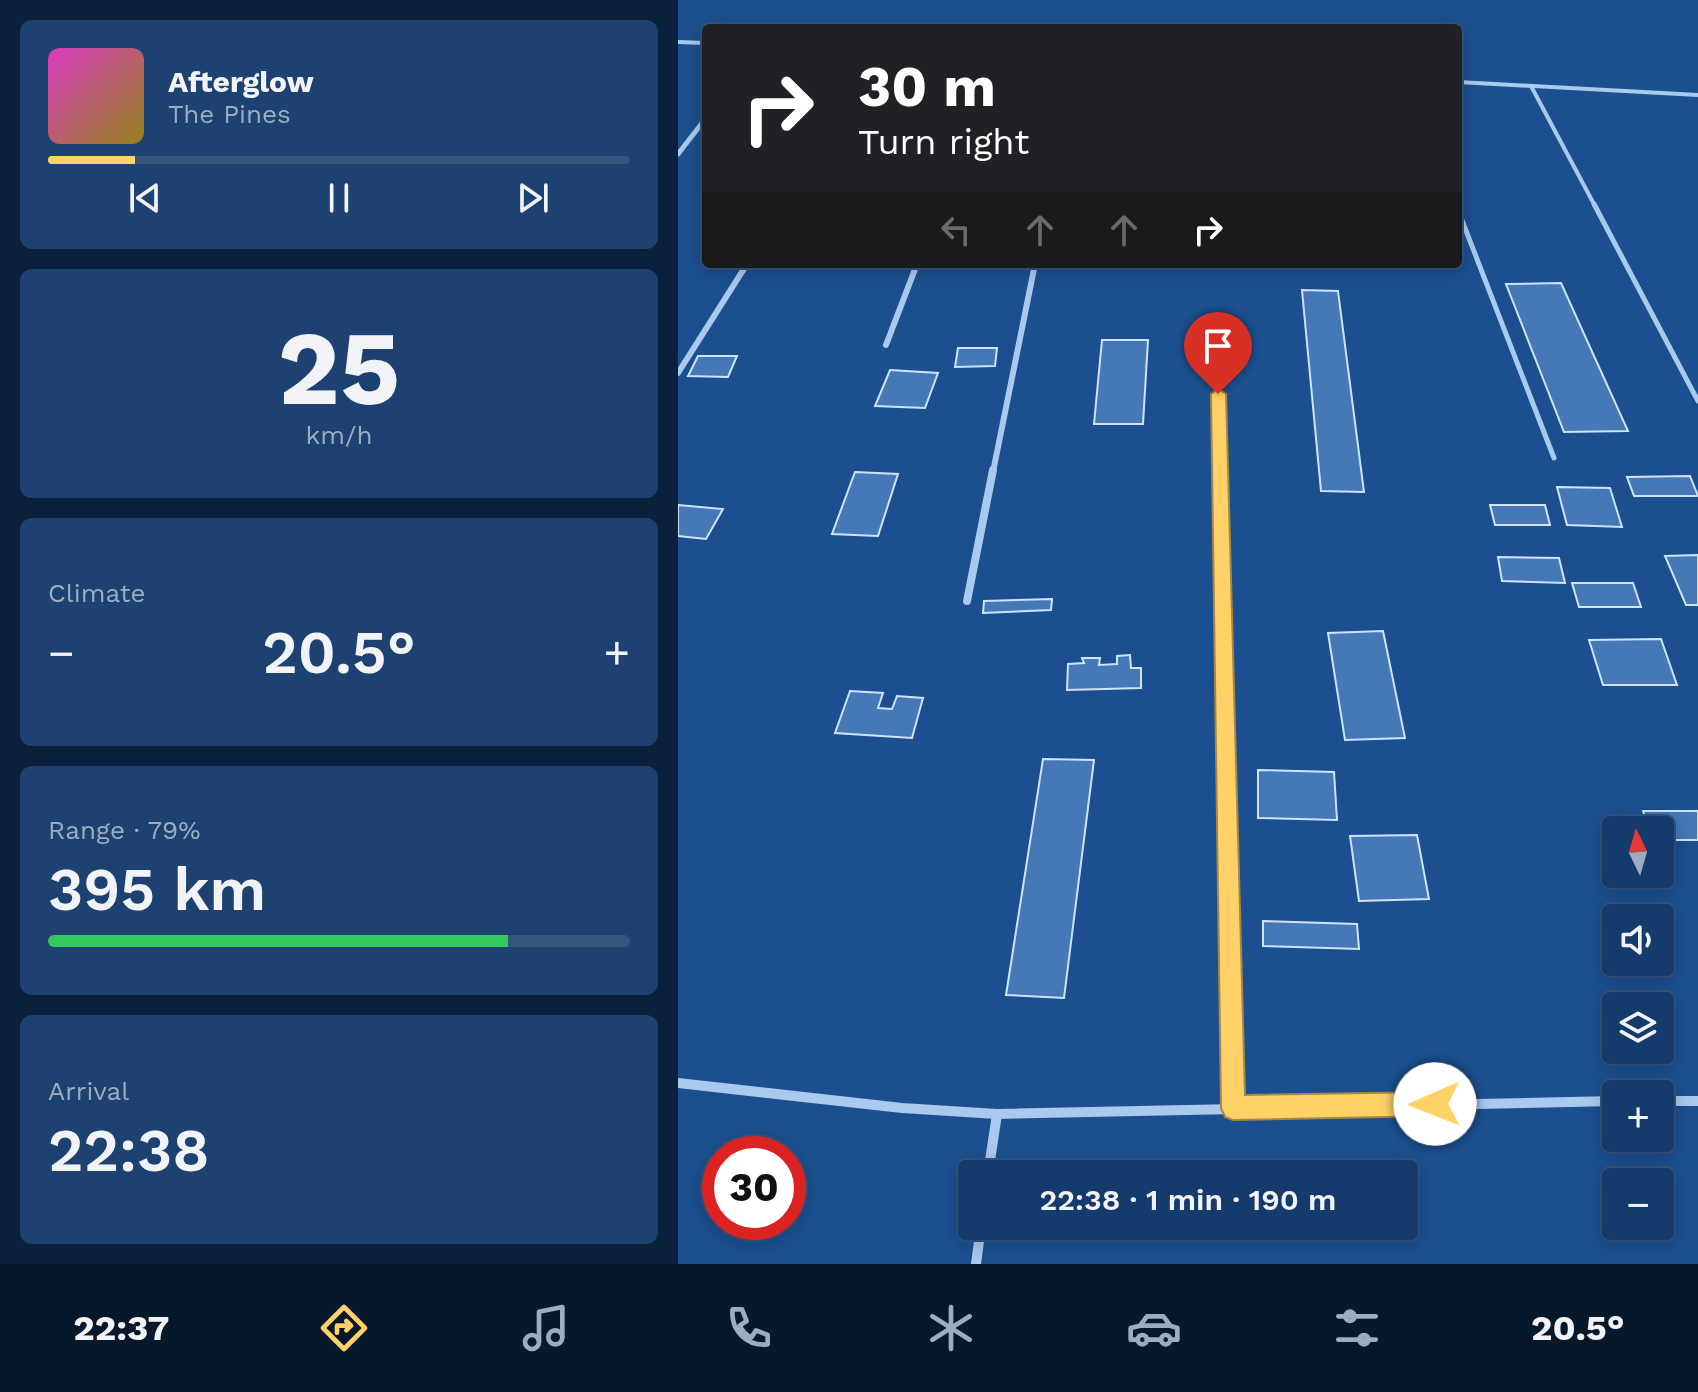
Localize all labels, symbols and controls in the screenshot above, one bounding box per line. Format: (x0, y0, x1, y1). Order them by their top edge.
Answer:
text: 30 m (858, 54, 996, 120)
icon: right (726, 56, 830, 160)
text: Afterglow (168, 64, 314, 99)
text: The Pines (168, 99, 291, 129)
text: Turn right (858, 121, 1029, 163)
icon: previous (123, 176, 167, 220)
icon: pause (317, 176, 361, 220)
icon: next (511, 176, 555, 220)
icon: left (934, 208, 978, 252)
icon: ahead (1018, 208, 1062, 252)
icon: ahead (1102, 208, 1146, 252)
icon: right (1186, 208, 1230, 252)
text: 25 (278, 307, 400, 429)
pin (1184, 312, 1252, 394)
icon: arrive (1196, 324, 1240, 368)
text: km/h (306, 420, 372, 450)
text: Climate (48, 578, 146, 608)
text: 20.5° (262, 617, 416, 688)
text: − (48, 627, 75, 679)
text: + (603, 627, 630, 679)
text: Range · 79% (48, 815, 200, 845)
north arrow (1602, 816, 1674, 888)
map controls (1602, 816, 1674, 1240)
text: 395 km (48, 854, 266, 925)
button: sound (1602, 904, 1674, 976)
button: layers (1602, 992, 1674, 1064)
position arrow (1393, 1062, 1477, 1146)
text: Arrival (48, 1076, 129, 1106)
button: + (1602, 1080, 1674, 1152)
text: 22:38 (48, 1115, 210, 1186)
speed limit sign: 30 (702, 1136, 806, 1240)
button: − (1602, 1168, 1674, 1240)
text: 22:38 · 1 min · 190 m (1040, 1182, 1336, 1217)
icon: directions (316, 1300, 372, 1356)
icon: music (518, 1300, 574, 1356)
icon: phone (721, 1300, 777, 1356)
icon: climate (923, 1300, 979, 1356)
icon: car (1126, 1300, 1182, 1356)
icon: filters (1329, 1300, 1385, 1356)
text: 22:37 (73, 1307, 169, 1349)
text: 20.5° (1531, 1307, 1625, 1349)

